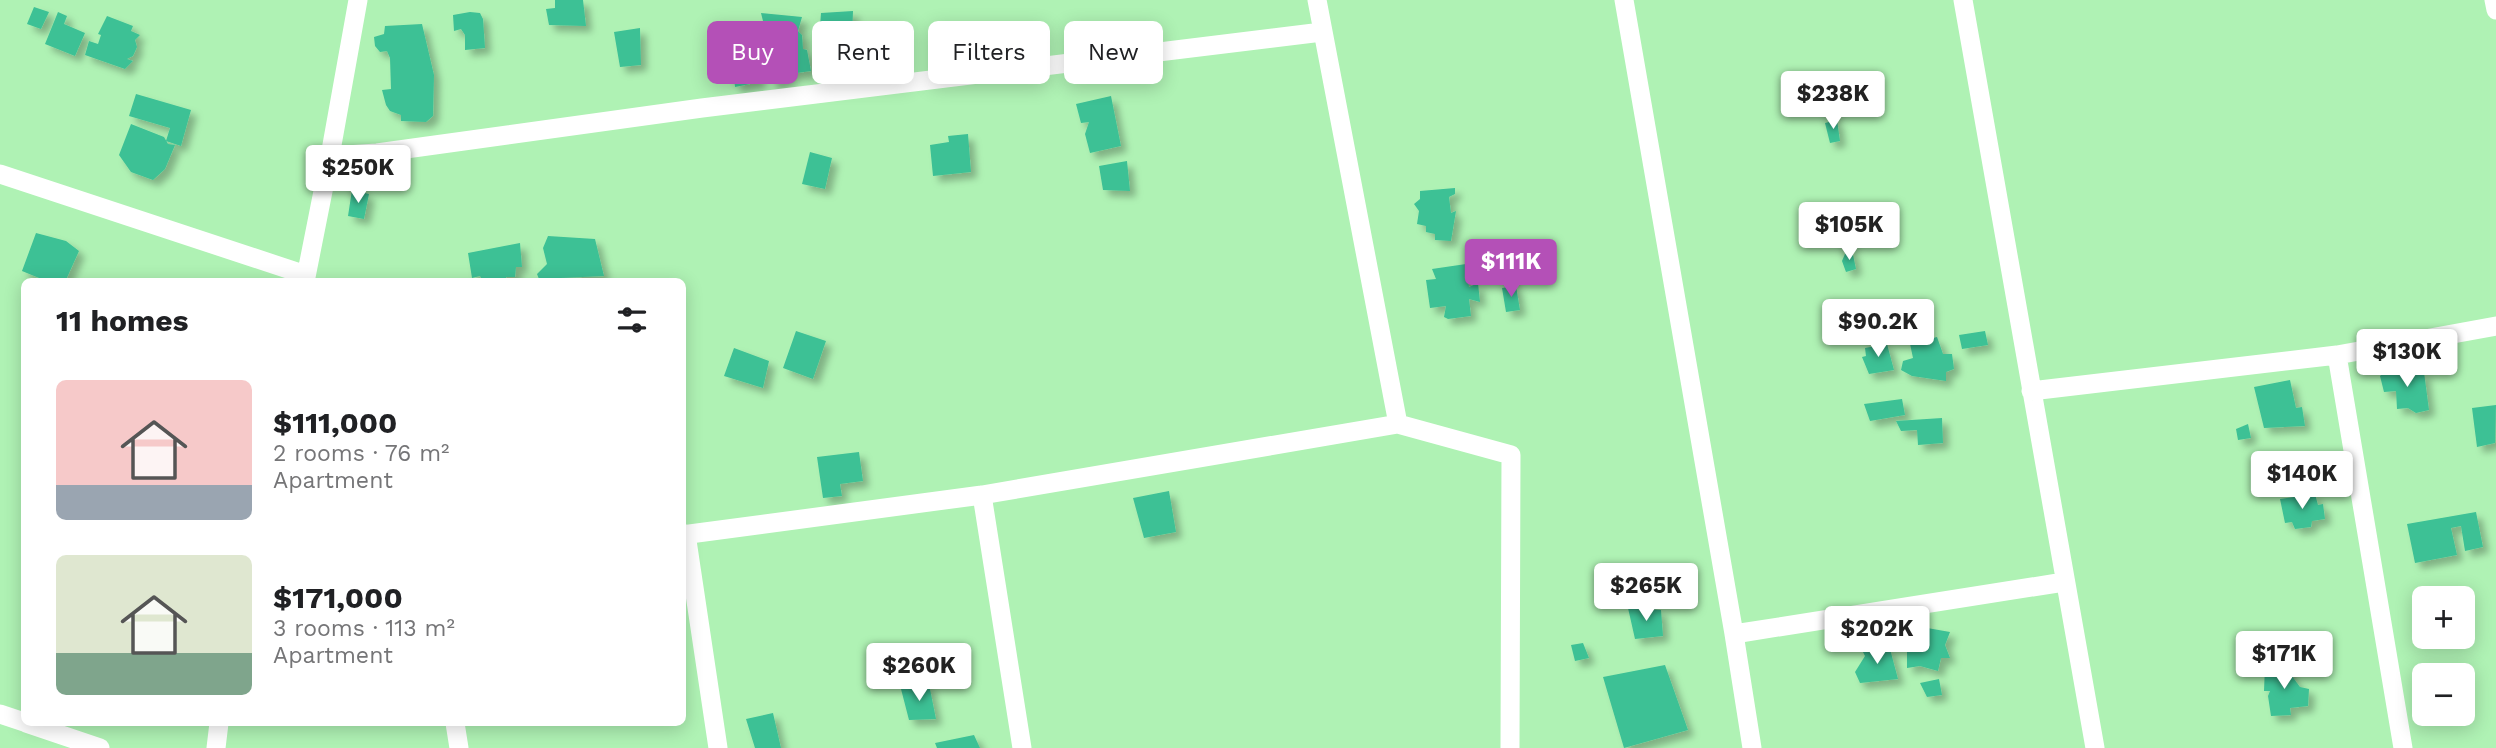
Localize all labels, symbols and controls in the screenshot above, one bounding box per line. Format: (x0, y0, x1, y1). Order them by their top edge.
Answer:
chip: Buy (707, 21, 798, 84)
chip: Rent (812, 21, 914, 84)
chip: Filters (928, 21, 1050, 84)
chip: New (1064, 21, 1163, 84)
pin: $238K (1784, 72, 1882, 131)
text: $238K (1797, 80, 1869, 107)
pin: $250K (309, 146, 407, 205)
text: $250K (322, 154, 394, 181)
pin: $105K (1800, 202, 1898, 262)
text: $105K (1815, 211, 1883, 238)
pin: $111K (1462, 240, 1560, 299)
text: $111K (1481, 248, 1541, 275)
pin: $90.2K (1821, 300, 1935, 359)
icon: filters (613, 301, 651, 339)
text: 11 homes (56, 303, 189, 338)
text: $90.2K (1838, 308, 1918, 335)
pin: $130K (2358, 330, 2456, 389)
text: $130K (2372, 338, 2442, 365)
text: $111,000 (273, 405, 397, 440)
icon: home (112, 408, 196, 492)
text: 2 rooms · 76 m² (273, 440, 449, 467)
pin: $140K (2253, 452, 2351, 511)
text: $140K (2267, 460, 2337, 487)
text: Apartment (273, 467, 393, 494)
pin: $265K (1597, 564, 1695, 623)
text: $265K (1610, 572, 1682, 599)
text: $171,000 (273, 580, 403, 615)
icon: home (112, 583, 196, 667)
map controls (2412, 586, 2475, 726)
button: + (2412, 586, 2475, 649)
pin: $202K (1828, 606, 1926, 666)
text: 3 rooms · 113 m² (273, 615, 455, 642)
text: $202K (1841, 615, 1913, 642)
pin: $171K (2235, 632, 2333, 691)
text: $171K (2252, 640, 2316, 667)
text: Apartment (273, 642, 393, 669)
pin: $260K (870, 644, 968, 703)
text: $260K (882, 652, 956, 679)
button: − (2412, 663, 2475, 726)

